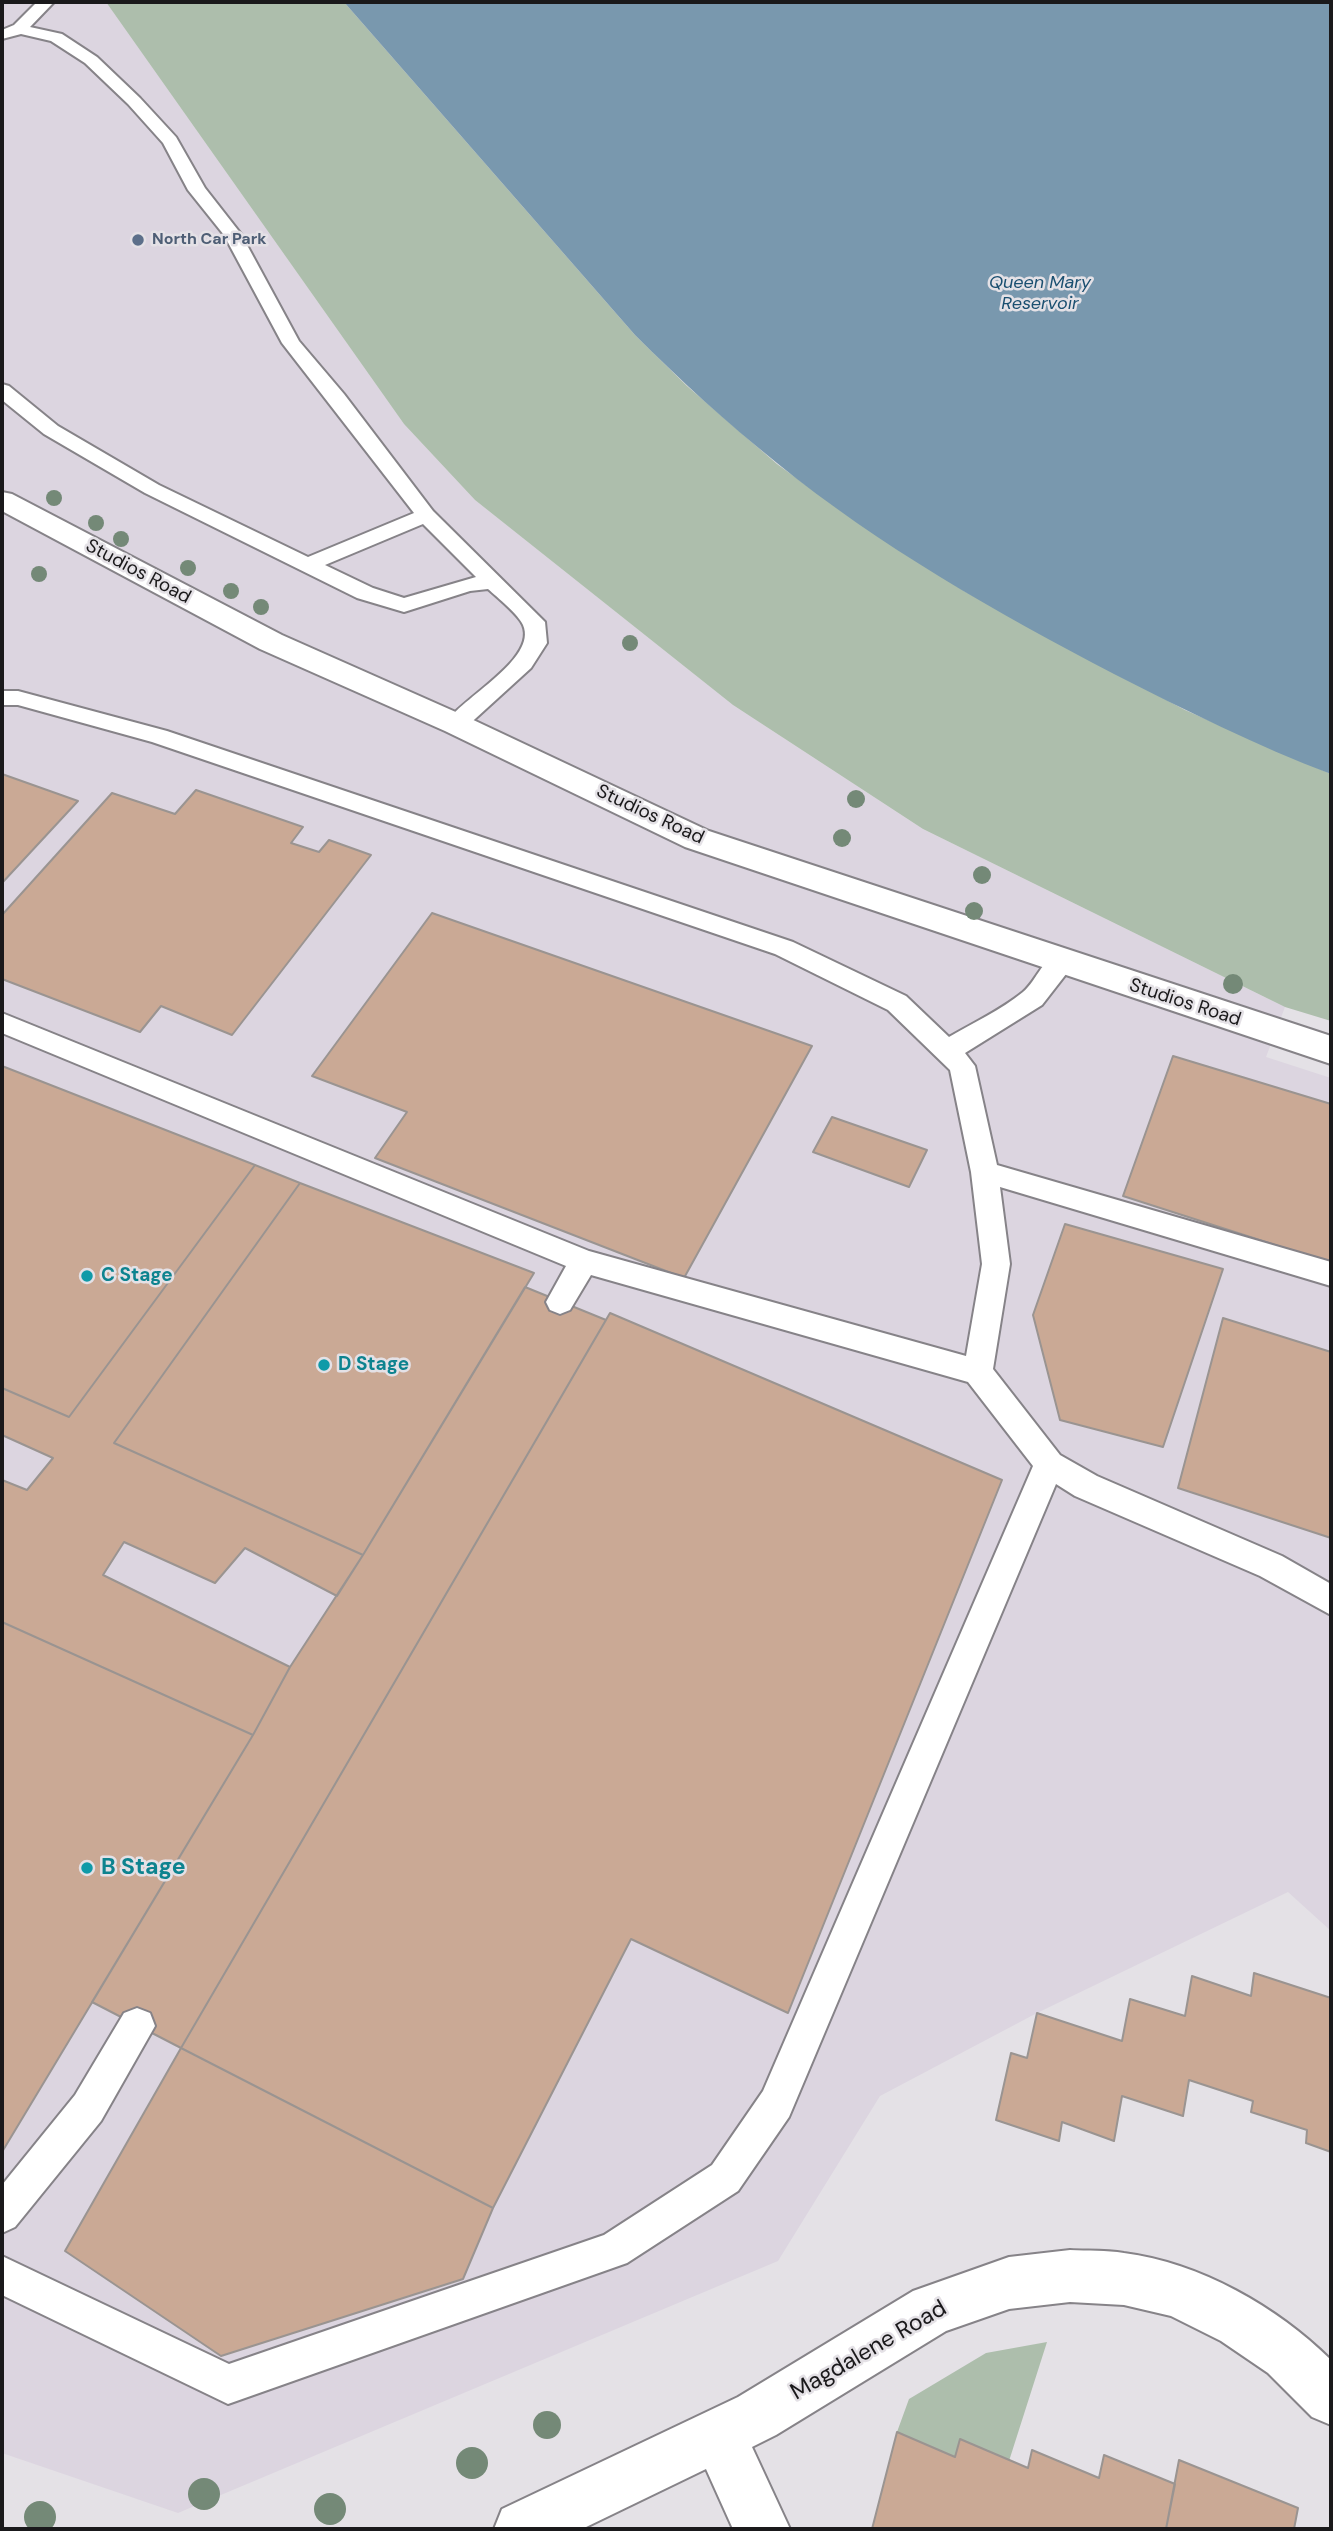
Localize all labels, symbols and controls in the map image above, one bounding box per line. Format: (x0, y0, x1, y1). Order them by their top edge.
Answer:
place label: North Car Park (152, 230, 266, 250)
marker: North Car Park (130, 232, 146, 248)
water label: Queen Mary Reservoir (989, 272, 1091, 314)
street label: Studios Road (81, 535, 195, 609)
street label: Studios Road (593, 780, 707, 850)
street label: Studios Road (1126, 974, 1244, 1032)
place label: C Stage (101, 1265, 173, 1287)
marker: C Stage (79, 1268, 95, 1284)
place label: D Stage (338, 1354, 409, 1376)
marker: D Stage (316, 1357, 332, 1373)
place label: B Stage (101, 1854, 186, 1882)
marker: B Stage (79, 1860, 95, 1876)
street label: Magdalene Road (786, 2295, 952, 2407)

